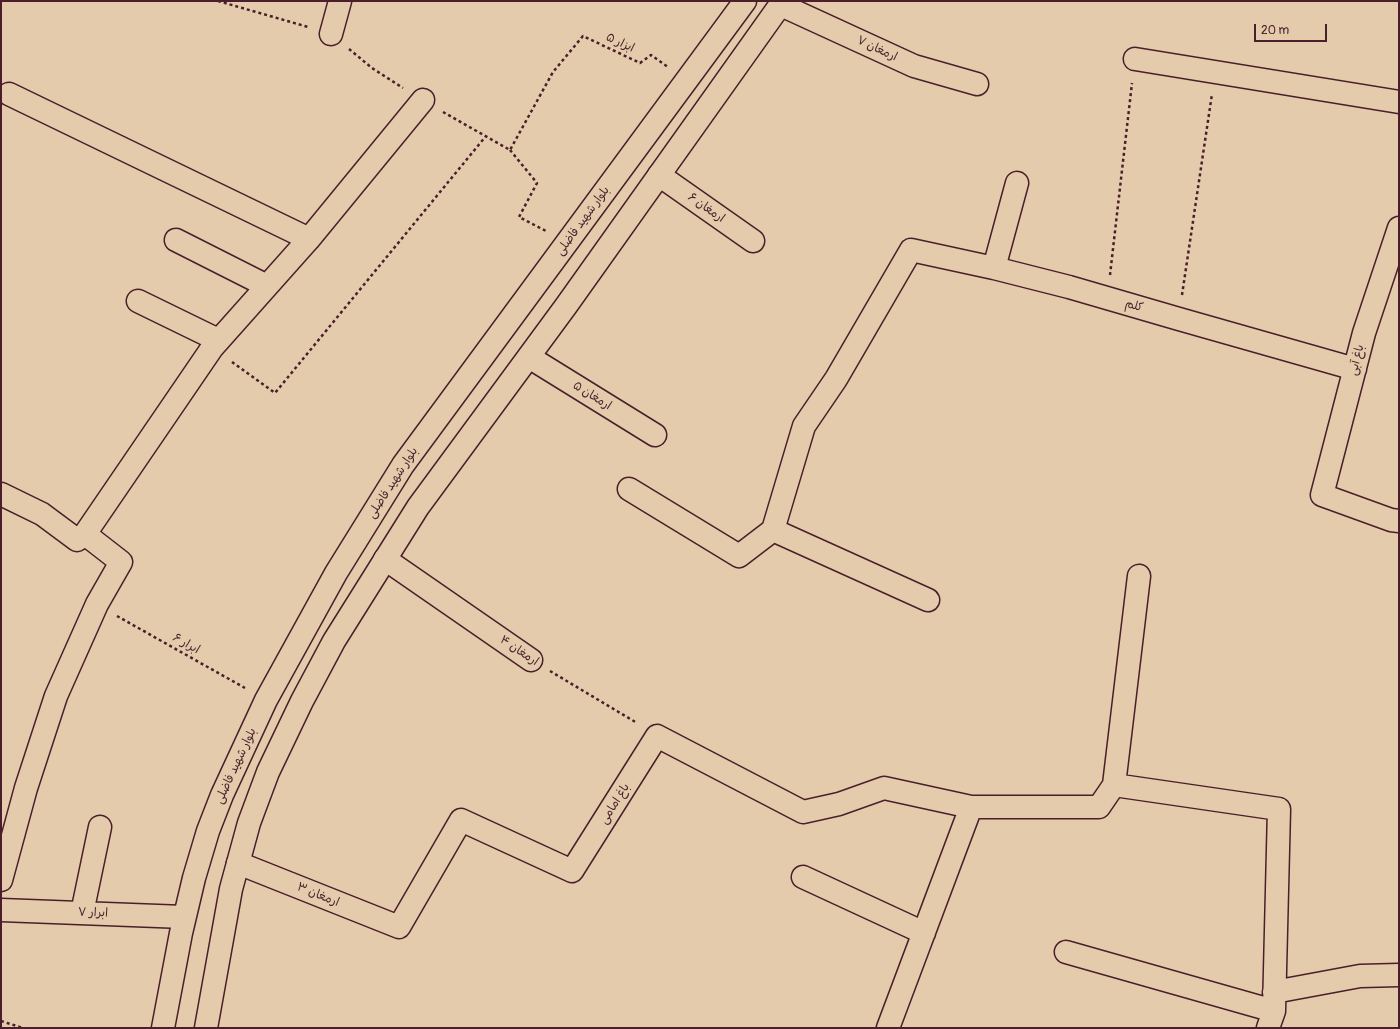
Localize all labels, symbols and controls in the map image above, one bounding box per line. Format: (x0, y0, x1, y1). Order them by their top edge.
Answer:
scale bar (1256, 16, 1329, 42)
text: 20 m (1261, 23, 1289, 38)
street label: ابزار ۵ (603, 30, 637, 56)
street label: ارمغان ۷ (854, 33, 900, 65)
street label: بلوار شهید فاضلی (553, 184, 613, 258)
street label: ارمغان ۶ (685, 190, 727, 226)
street label: کلم (1123, 297, 1145, 315)
street label: باغ آبی (1346, 343, 1368, 377)
street label: ارمغان ۵ (570, 379, 614, 413)
street label: بلوار شهید فاضلی (365, 445, 421, 521)
street label: ابرار ۶ (170, 631, 202, 657)
street label: ارمغان ۴ (497, 633, 541, 669)
street label: بلوار شهید فاضلی (212, 726, 260, 806)
street label: باغ امامی (597, 781, 633, 827)
street label: ارمغان ۳ (295, 880, 341, 910)
street label: ابرار ۷ (78, 905, 108, 921)

